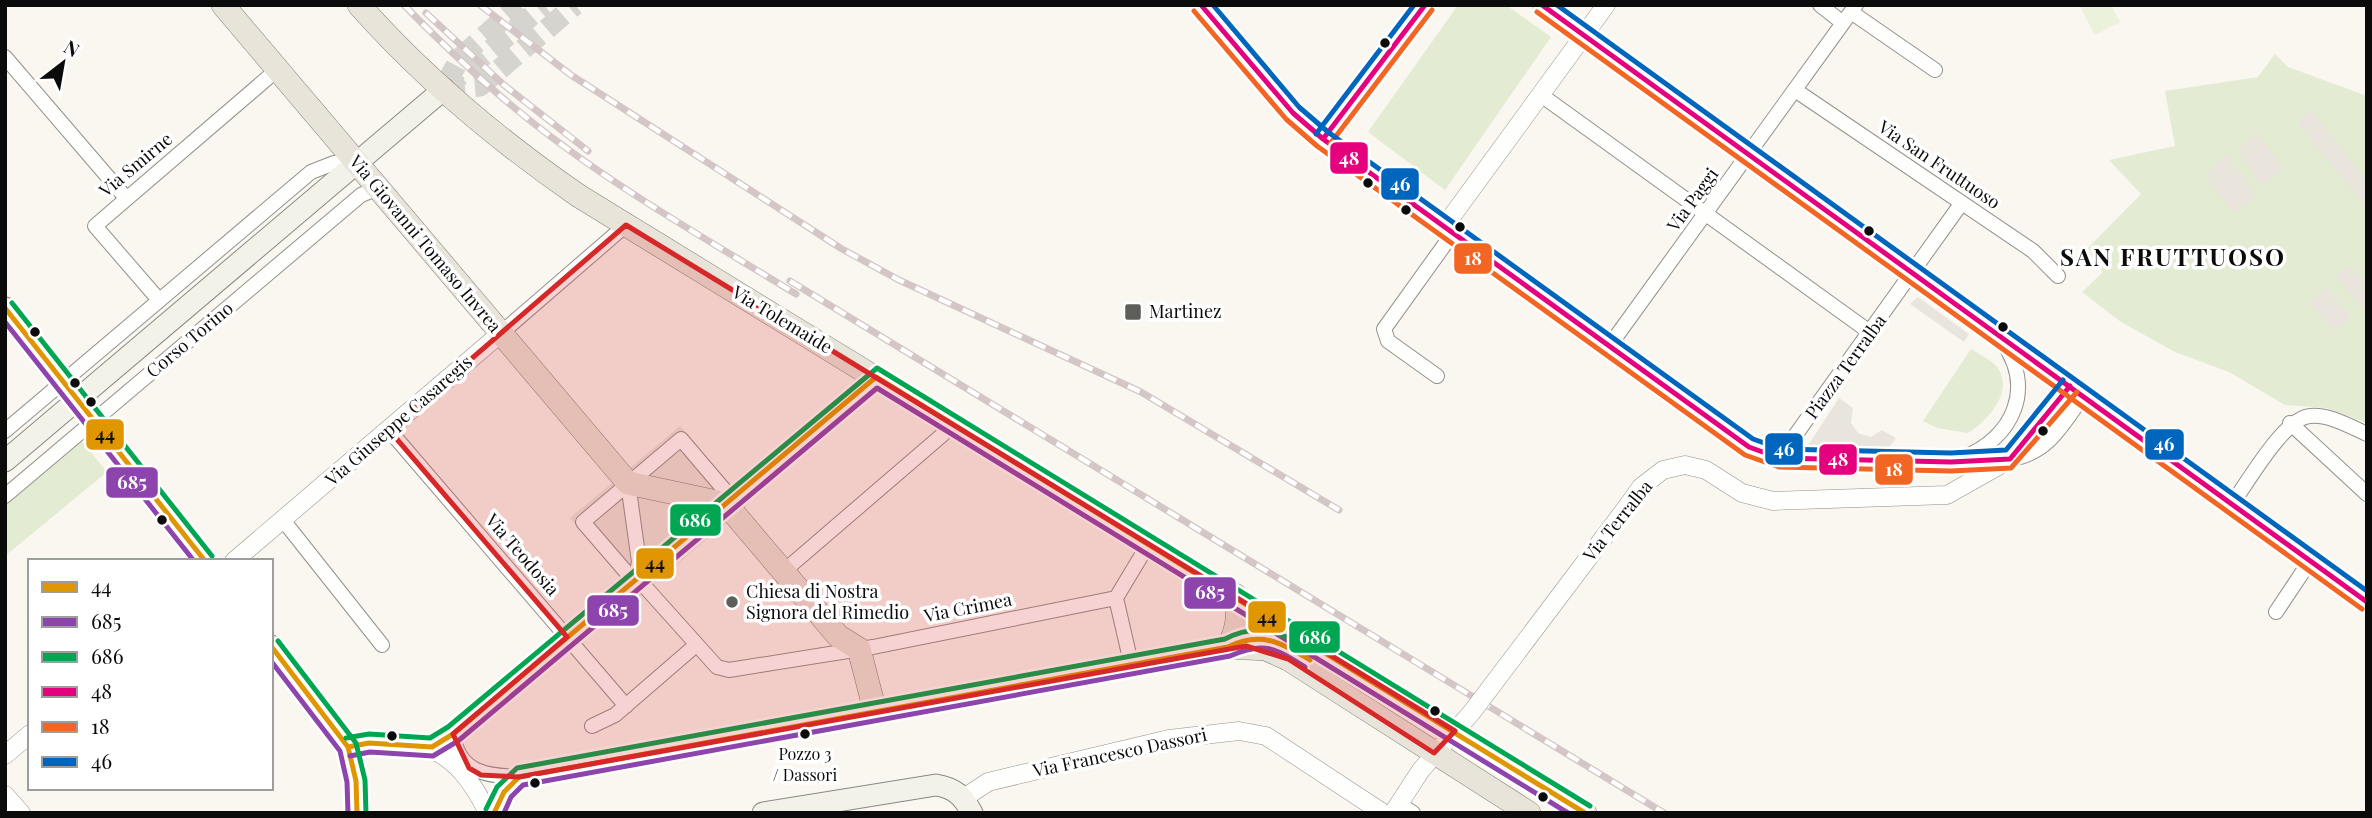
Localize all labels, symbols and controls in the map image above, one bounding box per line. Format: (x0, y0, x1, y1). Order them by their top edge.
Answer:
north arrow (28, 28, 98, 98)
text: N (60, 33, 85, 62)
unlabelled marker (1378, 36, 1392, 50)
street label: Via San Fruttuoso (1873, 114, 2005, 214)
street label: Via Smirne (93, 127, 177, 202)
line badge: 48 (1329, 141, 1369, 175)
text: 48 (1339, 144, 1359, 170)
street label: Via Giovanni Tomaso Invrea (344, 149, 507, 337)
street label: Via Paggi (1660, 163, 1723, 237)
line badge: 46 (1380, 167, 1420, 201)
text: 46 (1390, 170, 1411, 196)
unlabelled marker (1361, 176, 1375, 190)
unlabelled marker (1399, 203, 1413, 217)
unlabelled marker (1453, 220, 1467, 234)
unlabelled marker (1862, 224, 1876, 238)
district label: SAN FRUTTUOSO (2060, 240, 2286, 272)
line badge: 18 (1453, 242, 1493, 275)
text: 18 (1464, 244, 1482, 270)
street label: Via Tolemaide (727, 279, 837, 358)
street label: Corso Torino (141, 296, 238, 383)
place label: Martinez (1149, 299, 1222, 323)
marker: Martinez (1123, 302, 1143, 322)
street label: Piazza Terralba (1799, 309, 1891, 423)
unlabelled marker (1996, 320, 2010, 334)
unlabelled marker (28, 325, 42, 339)
street label: Via Giuseppe Casaregis (319, 350, 477, 491)
unlabelled marker (68, 376, 82, 390)
unlabelled marker (84, 395, 98, 409)
line badge: 44 (85, 418, 125, 451)
text: 44 (95, 420, 115, 446)
unlabelled marker (2036, 424, 2050, 438)
line badge: 46 (2144, 428, 2185, 461)
text: 46 (2154, 430, 2175, 456)
line badge: 46 (1764, 432, 1804, 466)
text: 46 (1774, 435, 1795, 461)
line badge: 48 (1818, 443, 1858, 476)
text: 48 (1828, 445, 1848, 471)
line badge: 18 (1874, 453, 1914, 486)
text: 18 (1885, 455, 1903, 481)
line badge: 685 (105, 466, 159, 499)
text: 685 (117, 468, 147, 494)
street label: Via Terralba (1577, 475, 1657, 567)
line badge: 686 (669, 503, 722, 537)
text: 686 (679, 506, 711, 532)
street label: Via Teodosia (480, 508, 565, 600)
unlabelled marker (155, 513, 169, 527)
line badge: 44 (635, 547, 675, 580)
text: 44 (645, 549, 665, 575)
legend (28, 559, 273, 790)
text: 44 (91, 571, 112, 599)
line badge: 685 (1183, 576, 1237, 610)
text: 685 (1195, 578, 1225, 604)
place label: Chiesa di Nostra Signora del Rimedio (746, 579, 909, 624)
street label: Via Crimea (921, 587, 1014, 627)
line badge: 685 (586, 594, 640, 627)
marker: Chiesa di Nostra Signora del Rimedio (724, 594, 740, 610)
text: 685 (598, 596, 628, 622)
line badge: 44 (1247, 600, 1287, 634)
text: 44 (1257, 603, 1277, 629)
text: 685 (91, 606, 122, 634)
line badge: 686 (1288, 620, 1341, 654)
text: 686 (1299, 623, 1331, 649)
text: 686 (91, 641, 124, 669)
text: 48 (91, 676, 112, 704)
unlabelled marker (1428, 704, 1442, 718)
text: 18 (91, 711, 110, 739)
street label: Via Francesco Dassori (1030, 722, 1209, 782)
marker: Pozzo 3 / Dassori (798, 727, 812, 741)
unlabelled marker (385, 729, 399, 743)
place label: Pozzo 3 / Dassori (773, 743, 837, 785)
text: 46 (91, 746, 112, 774)
unlabelled marker (528, 776, 542, 790)
unlabelled marker (1536, 790, 1550, 804)

